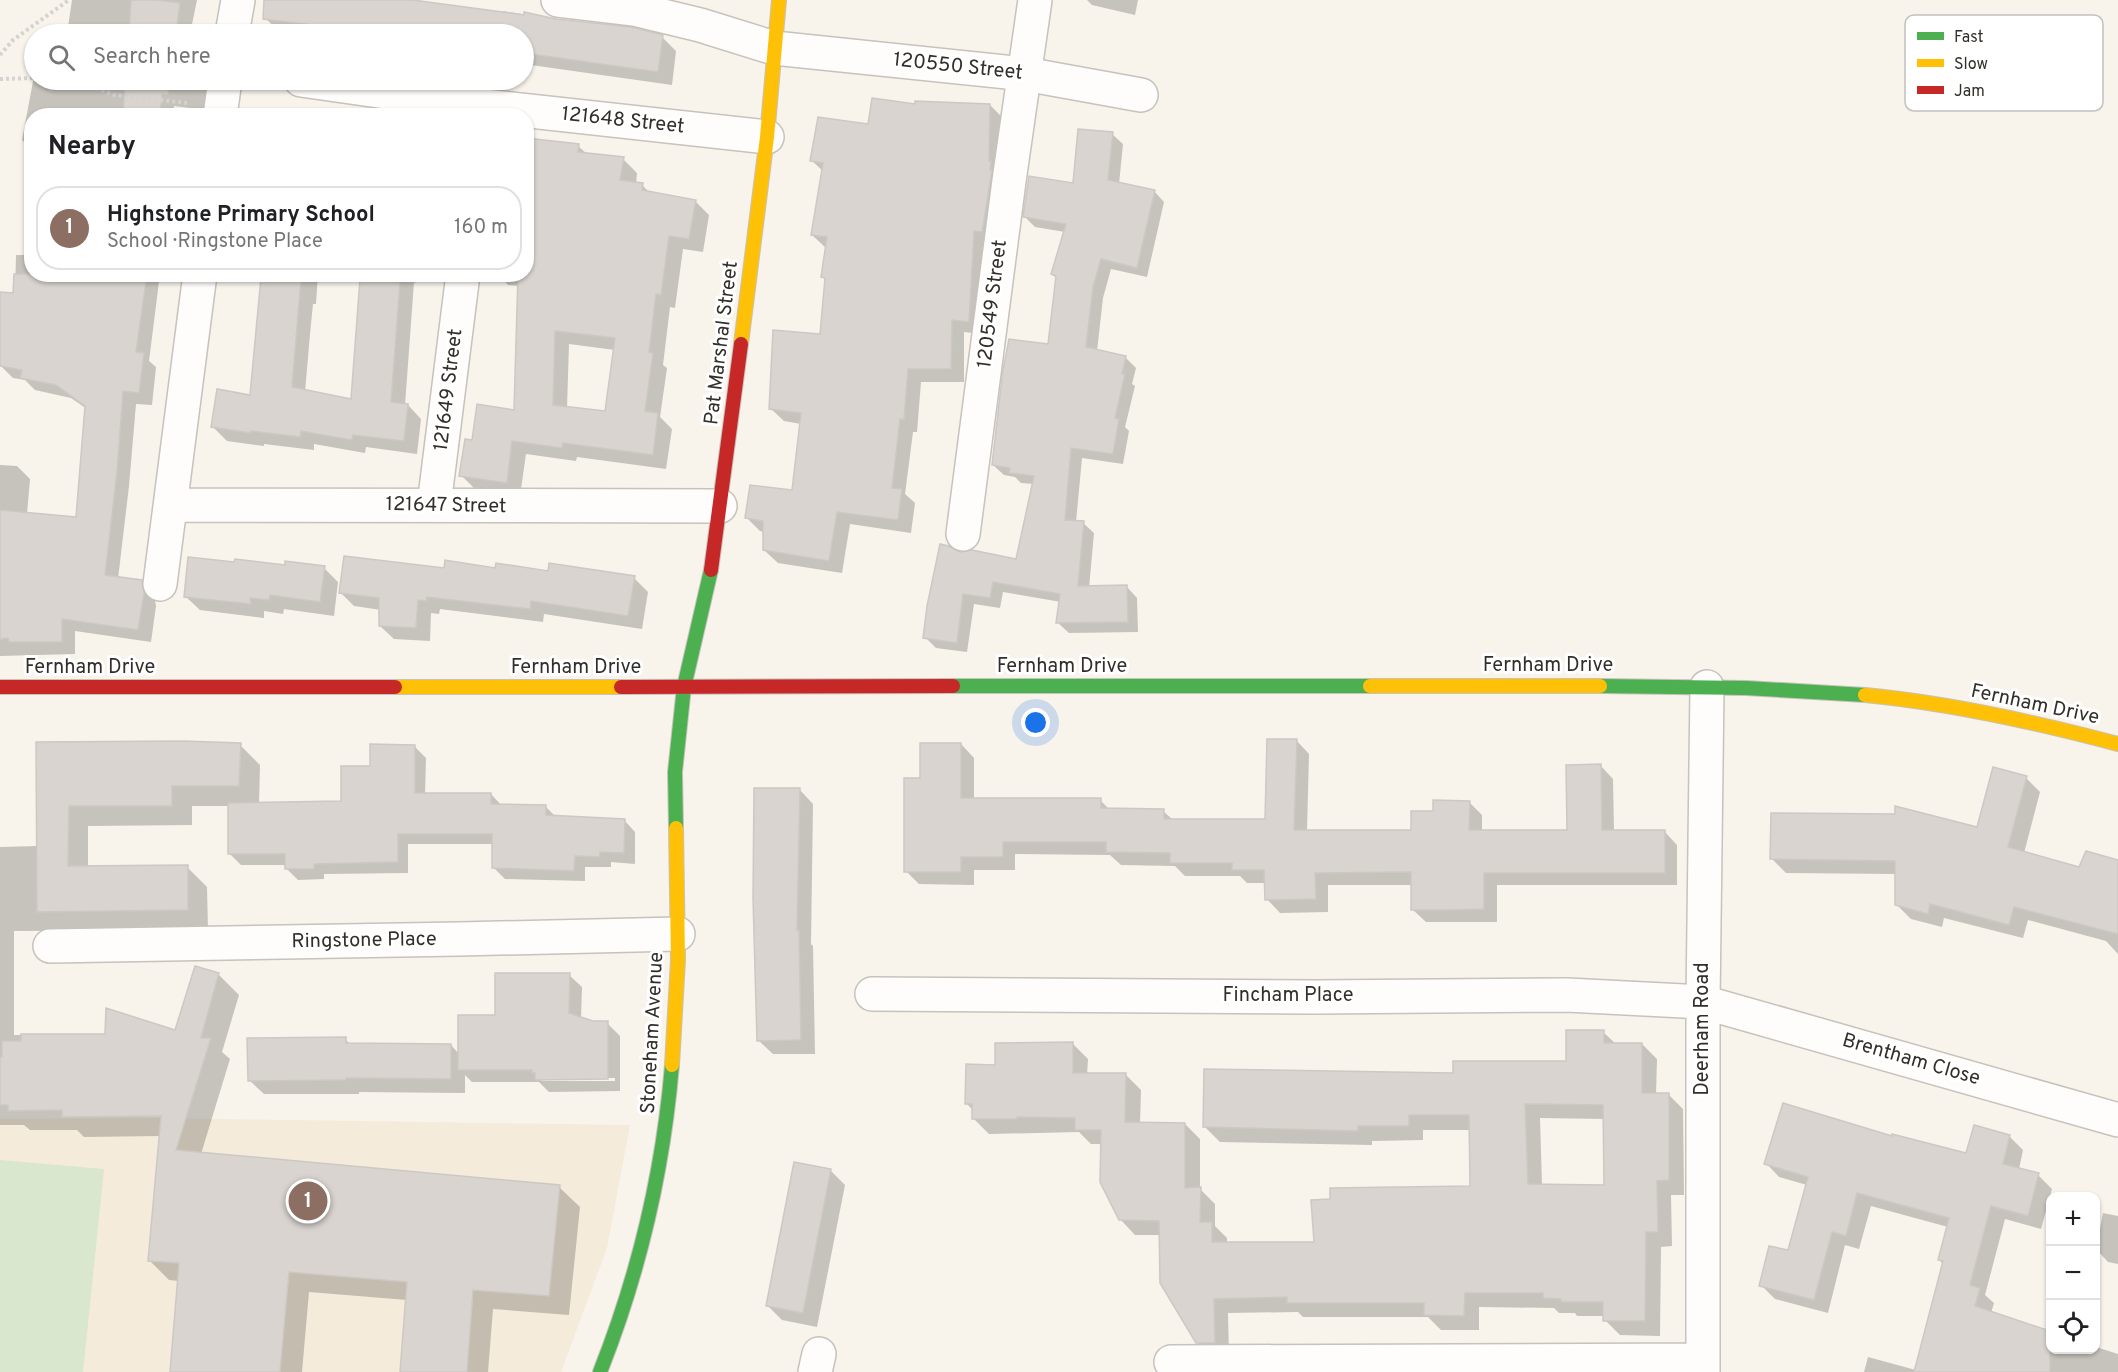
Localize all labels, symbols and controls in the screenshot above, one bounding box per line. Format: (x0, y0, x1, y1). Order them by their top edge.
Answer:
legend (1905, 15, 2103, 111)
search box (24, 24, 534, 90)
text: Fast (1954, 28, 1984, 48)
icon: search (45, 41, 78, 74)
text: Search here (93, 44, 211, 71)
street label: 120550 Street (892, 47, 1024, 87)
text: Slow (1954, 55, 1988, 75)
text: Jam (1954, 82, 1985, 102)
street label: 121648 Street (560, 102, 686, 140)
text: Nearby (48, 131, 136, 164)
text: Highstone Primary School (107, 202, 375, 229)
text: 1 (66, 215, 74, 241)
text: 160 m (454, 215, 508, 241)
text: School · Ringstone Place (107, 229, 323, 255)
street label: 120549 Street (972, 238, 1014, 370)
street label: Pat Marshal Street (699, 260, 745, 426)
street label: 121649 Street (429, 327, 469, 453)
street label: 121647 Street (385, 492, 507, 520)
street label: Fernham Drive (1483, 653, 1613, 679)
street label: Fernham Drive (997, 654, 1127, 680)
street label: Fernham Drive (25, 655, 155, 681)
street label: Fernham Drive (511, 655, 641, 681)
street label: Fernham Drive (1968, 679, 2102, 731)
your location (1021, 708, 1050, 737)
street label: Ringstone Place (291, 927, 437, 955)
street label: Stoneham Avenue (636, 951, 670, 1115)
street label: Deerham Road (1690, 962, 1716, 1096)
street label: Fincham Place (1222, 983, 1354, 1009)
street label: Brentham Close (1839, 1028, 1983, 1092)
pin: 1 (288, 1178, 328, 1224)
map controls (2046, 1192, 2100, 1354)
button: + (2046, 1192, 2100, 1246)
button: − (2046, 1246, 2100, 1300)
button: locate (2046, 1300, 2100, 1354)

